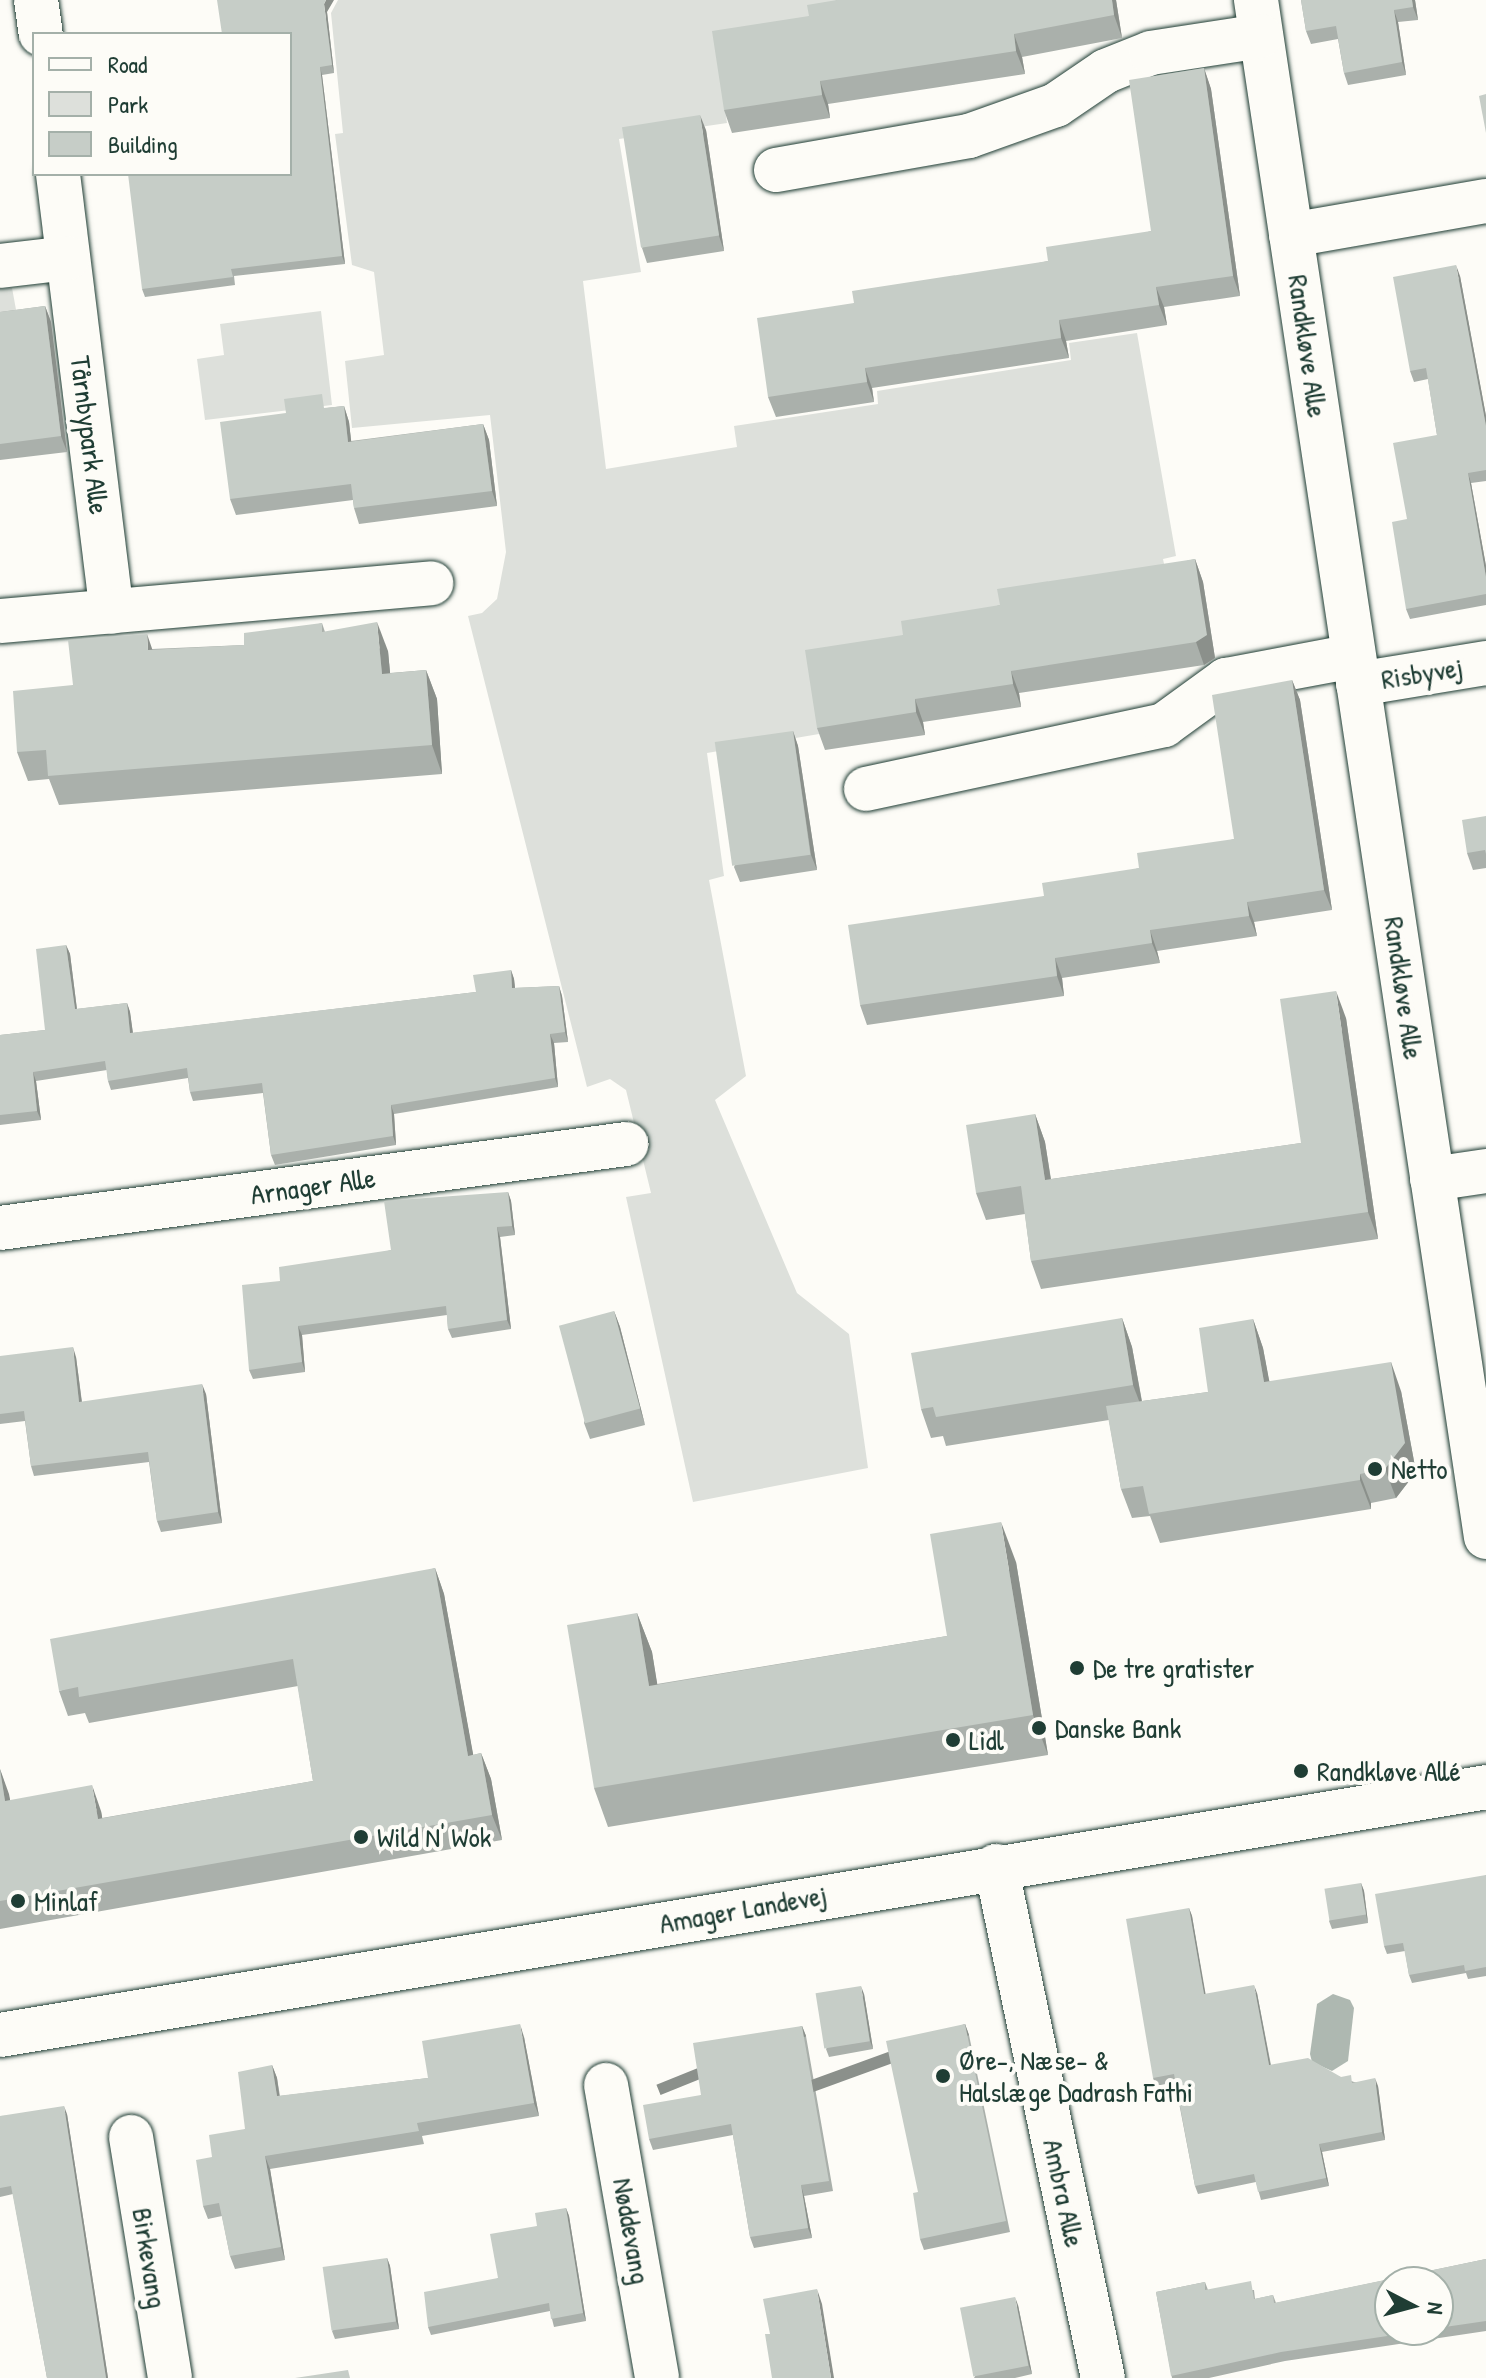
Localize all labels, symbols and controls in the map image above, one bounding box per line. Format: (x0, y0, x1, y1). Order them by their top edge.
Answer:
legend (32, 32, 292, 176)
text: Road (108, 48, 147, 80)
text: Park (108, 88, 148, 120)
text: Building (108, 128, 178, 160)
street label: Randkløve Alle (1281, 272, 1335, 420)
street label: Tårnbypark Alle (64, 354, 116, 516)
street label: Risbyvej (1379, 650, 1465, 696)
street label: Randkløve Alle (1377, 914, 1431, 1062)
street label: Arnager Alle (248, 1161, 378, 1211)
place label: Netto (1391, 1452, 1448, 1486)
marker: Netto (1366, 1460, 1384, 1478)
place label: De tre gratister (1093, 1651, 1254, 1685)
marker: De tre gratister (1068, 1659, 1086, 1677)
place label: Danske Bank (1055, 1711, 1181, 1745)
marker: Danske Bank (1030, 1719, 1048, 1737)
place label: Lidl (969, 1723, 1004, 1757)
marker: Lidl (944, 1731, 962, 1749)
place label: Randkløve Allé (1317, 1754, 1461, 1788)
marker: Randkløve Allé (1292, 1762, 1310, 1780)
place label: Wild N' Wok (377, 1820, 491, 1854)
marker: Wild N' Wok (352, 1828, 370, 1846)
street label: Amager Landevej (657, 1878, 829, 1940)
place label: Minlaf (34, 1884, 98, 1918)
marker: Minlaf (9, 1892, 27, 1910)
place label: Øre-, Næse- & Halslæge Dadrash Fathi (959, 2043, 1193, 2109)
marker: Øre-, Næse- & Halslæge Dadrash Fathi (934, 2067, 952, 2085)
street label: Ambra Alle (1036, 2136, 1092, 2250)
street label: Nøddevang (606, 2175, 658, 2287)
street label: Birkevang (125, 2205, 175, 2311)
north arrow (1374, 2266, 1454, 2346)
text: N (1420, 2301, 1451, 2316)

